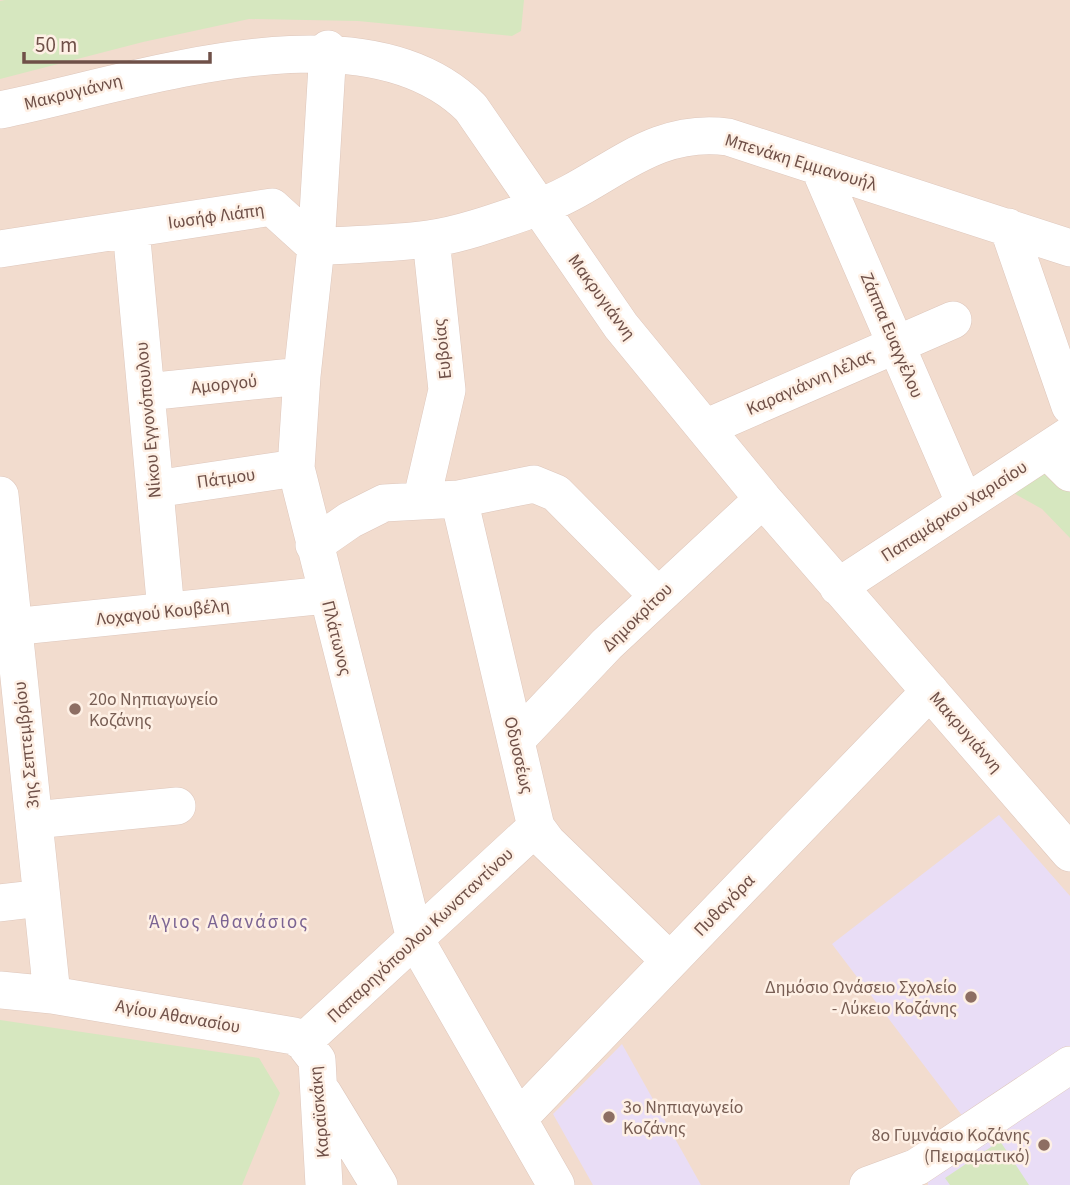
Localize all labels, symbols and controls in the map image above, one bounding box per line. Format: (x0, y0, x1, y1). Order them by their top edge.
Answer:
scale bar (24, 21, 210, 65)
text: 50 m (35, 30, 77, 60)
street label: Μακρυγιάννη (21, 68, 125, 117)
street label: Μπενάκη Εμμανουήλ (722, 127, 880, 198)
street label: Ιωσήφ Λιάπη (166, 197, 266, 236)
street label: Μακρυγιάννη (562, 249, 641, 345)
street label: Ζάππα Ευαγγέλου (854, 268, 929, 402)
street label: Ευβoίας (427, 317, 458, 380)
street label: Νίκου Εγγονόπουλου (129, 341, 168, 499)
street label: Καραγιάννη Λέλας (742, 343, 878, 422)
street label: Αμοργού (190, 369, 258, 400)
street label: Παπαμάρκου Χαρισίου (876, 455, 1032, 568)
street label: Πάτμου (195, 462, 257, 495)
street label: Δημοκρίτου (596, 577, 678, 658)
street label: Λοχαγού Κουβέλη (95, 593, 231, 632)
street label: Πλάτωνος (315, 598, 358, 678)
street label: 3ης Σεπτεμβρίου (7, 680, 46, 810)
street label: Μακρυγιάννη (923, 686, 1008, 778)
place label: 20ο Νηπιαγωγείο Κοζάνης (89, 687, 218, 733)
marker: 20ο Νηπιαγωγείο Κοζάνης (67, 701, 83, 717)
street label: Οδυσσέως (498, 714, 540, 796)
street label: Παπαρηγόπουλου Κωνσταντίνου (322, 842, 519, 1029)
street label: Πυθαγόρα (688, 869, 761, 942)
district label: Άγιος Αθανάσιος (149, 909, 309, 936)
place label: Δημόσιο Ωνάσειο Σχολείο - Λύκειο Κοζάνης (765, 975, 957, 1021)
marker: Δημόσιο Ωνάσειο Σχολείο - Λύκειο Κοζάνης (963, 989, 979, 1005)
street label: Αγίου Αθανασίου (114, 993, 242, 1040)
street label: Καραϊσκάκη (303, 1065, 336, 1159)
place label: 3ο Νηπιαγωγείο Κοζάνης (623, 1095, 743, 1141)
marker: 3ο Νηπιαγωγείο Κοζάνης (601, 1109, 617, 1125)
place label: 8ο Γυμνάσιο Κοζάνης (Πειραματικό) (872, 1123, 1030, 1169)
marker: 8ο Γυμνάσιο Κοζάνης (Πειραματικό) (1036, 1137, 1052, 1153)

